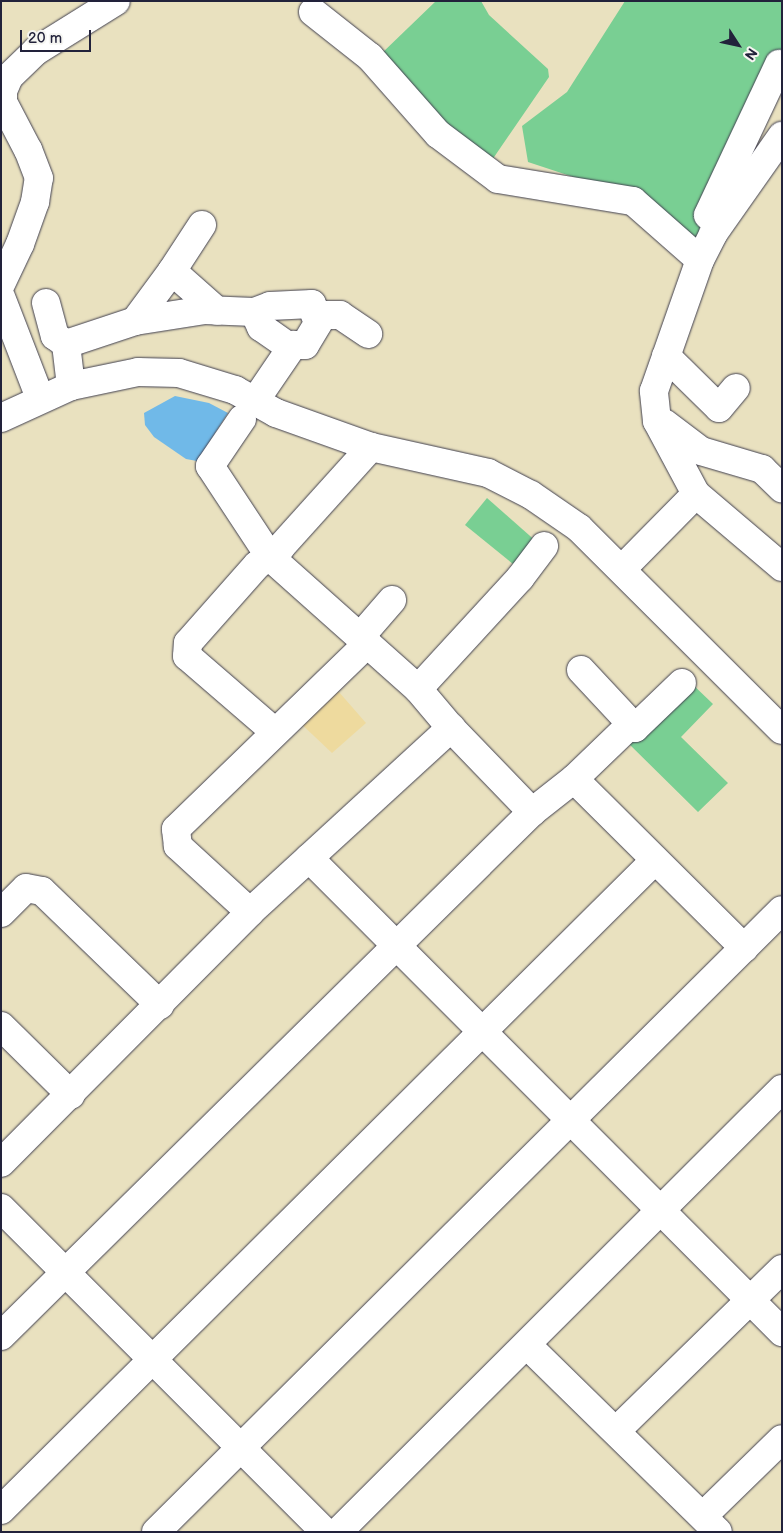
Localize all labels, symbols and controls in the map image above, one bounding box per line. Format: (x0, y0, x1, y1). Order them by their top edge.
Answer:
scale bar (22, 20, 94, 52)
north arrow (713, 20, 763, 70)
text: 20 m (28, 29, 62, 48)
text: N (741, 45, 761, 63)

